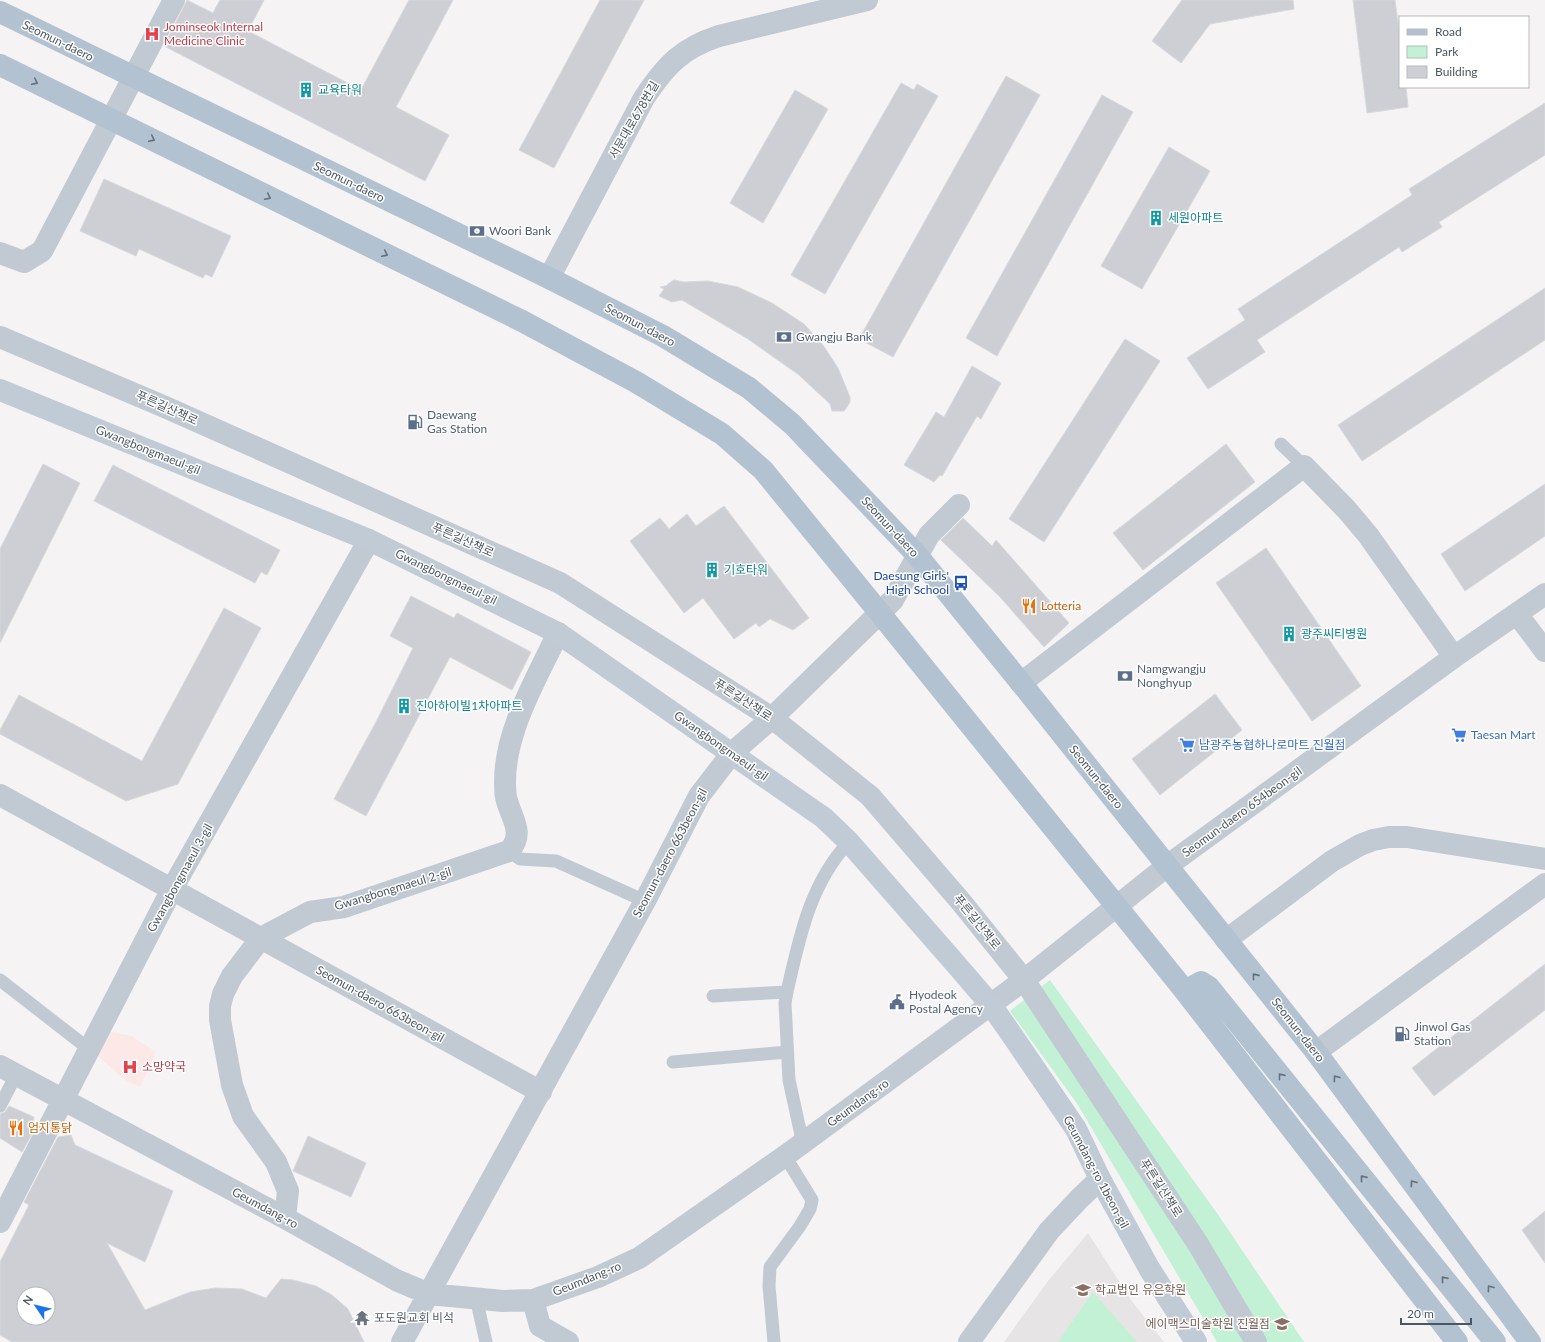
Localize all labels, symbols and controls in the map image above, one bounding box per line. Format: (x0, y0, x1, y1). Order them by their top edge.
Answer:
legend (1399, 16, 1529, 88)
street label: Seomun-daero (20, 17, 96, 64)
place label: Jominseok Internal Medicine Clinic (164, 19, 263, 48)
text: Road (1435, 24, 1462, 39)
hospital icon: Jominseok Internal Medicine Clinic (143, 25, 161, 43)
text: Park (1435, 44, 1459, 59)
text: Building (1435, 64, 1478, 79)
one-way arrow (31, 77, 38, 85)
street label: 서문대로678번길 (605, 78, 662, 161)
building icon: 교육타워 (297, 81, 315, 99)
place label: 교육타워 (318, 82, 362, 97)
one-way arrow (147, 134, 155, 142)
street label: Seomun-daero (311, 158, 387, 205)
one-way arrow (264, 192, 272, 199)
building icon: 세원아파트 (1147, 209, 1165, 227)
place label: 세원아파트 (1168, 210, 1223, 225)
bank icon: Woori Bank (468, 222, 486, 240)
place label: Woori Bank (489, 223, 552, 238)
one-way arrow (381, 249, 388, 257)
street label: Seomun-daero (603, 300, 678, 349)
bank icon: Gwangju Bank (775, 328, 793, 346)
place label: Gwangju Bank (796, 329, 873, 344)
street label: 푸른길산책로 (134, 387, 201, 428)
place label: Daewang Gas Station (427, 407, 487, 436)
fuel station icon: Daewang Gas Station (406, 413, 424, 431)
street label: Gwangbongmaeul-gil (94, 422, 203, 477)
street label: Seomun-daero (859, 493, 922, 560)
street label: 푸른길산책로 (430, 519, 497, 560)
street label: Gwangbongmaeul-gil (393, 545, 500, 608)
building icon: 기호타워 (703, 561, 721, 579)
place label: 기호타워 (724, 562, 768, 577)
place label: Daesung Girls' High School (873, 568, 949, 597)
bus stop icon: Daesung Girls' High School (952, 574, 970, 592)
restaurant icon: Lotteria (1020, 597, 1038, 615)
place label: Lotteria (1041, 598, 1081, 613)
building icon: 광주씨티병원 (1280, 625, 1298, 643)
place label: 광주씨티병원 (1301, 626, 1367, 641)
place label: Namgwangju Nonghyup (1137, 661, 1206, 690)
bank icon: Namgwangju Nonghyup (1116, 667, 1134, 685)
street label: 푸른길산책로 (711, 675, 775, 724)
building icon: 진아하이빌1차아파트 (395, 697, 413, 715)
place label: 진아하이빌1차아파트 (416, 698, 522, 713)
street label: Gwangbongmaeul-gil (671, 707, 771, 784)
supermarket icon: Taesan Mart (1450, 726, 1468, 744)
place label: Taesan Mart (1471, 727, 1536, 742)
supermarket icon: 남광주농협하나로마트 진월점 (1178, 736, 1196, 754)
place label: 남광주농협하나로마트 진월점 (1199, 737, 1346, 752)
street label: Seomun-daero (1066, 742, 1127, 812)
street label: Seomun-daero 654beon-gil (1179, 763, 1304, 860)
street label: Seomun-daero 663beon-gil (629, 786, 710, 920)
street label: Gwangbongmaeul 3-gil (144, 821, 216, 935)
street label: Gwangbongmaeul 2-gil (333, 864, 453, 913)
street label: 푸른길산책로 (951, 891, 1004, 952)
street label: Seomun-daero 663beon-gil (314, 962, 447, 1045)
one-way arrow (1253, 974, 1260, 981)
place label: Hyodeok Postal Agency (909, 987, 984, 1016)
public building icon: Hyodeok Postal Agency (888, 993, 906, 1011)
street label: Seomun-daero (1269, 995, 1328, 1065)
place label: Jinwol Gas Station (1414, 1019, 1470, 1048)
fuel station icon: Jinwol Gas Station (1393, 1025, 1411, 1043)
hospital icon: 소망약국 (121, 1058, 139, 1076)
place label: 소망약국 (142, 1059, 186, 1074)
one-way arrow (1279, 1074, 1286, 1081)
street label: Geumdang-ro (824, 1075, 892, 1130)
one-way arrow (1334, 1076, 1341, 1083)
street label: Geumdang-ro 1beon-gil (1060, 1113, 1133, 1231)
restaurant icon: 엄지통닭 (7, 1119, 25, 1137)
place label: 엄지통닭 (28, 1120, 72, 1135)
street label: 푸른길산책로 (1137, 1156, 1186, 1220)
one-way arrow (1360, 1175, 1367, 1182)
one-way arrow (1411, 1181, 1418, 1188)
street label: Geumdang-ro (230, 1184, 301, 1231)
street label: Geumdang-ro (550, 1258, 623, 1299)
one-way arrow (1442, 1276, 1449, 1283)
school or university icon: 학교법인 유은학원 (1074, 1281, 1092, 1299)
place label: 학교법인 유은학원 (1095, 1282, 1186, 1297)
one-way arrow (1487, 1285, 1495, 1292)
north arrow (16, 1286, 56, 1326)
text: N (20, 1293, 35, 1307)
scale bar (1401, 1300, 1471, 1326)
text: 20 m (1407, 1306, 1434, 1321)
temple icon: 포도원교회 비석 (353, 1309, 371, 1327)
place label: 포도원교회 비석 (374, 1310, 454, 1325)
school or university icon: 에이맥스미술학원 진월점 (1273, 1315, 1291, 1333)
place label: 에이맥스미술학원 진월점 (1145, 1316, 1270, 1331)

